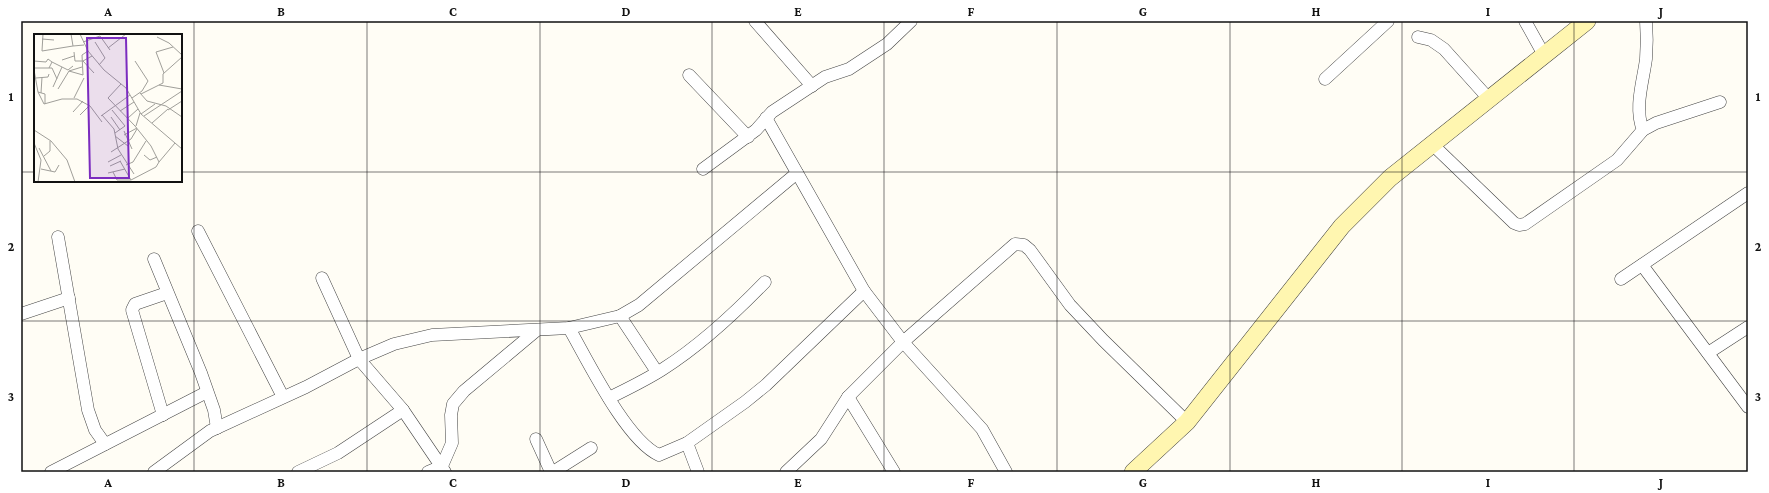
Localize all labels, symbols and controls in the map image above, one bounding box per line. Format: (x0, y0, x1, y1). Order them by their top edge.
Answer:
text: A (103, 4, 112, 19)
text: B (277, 4, 285, 19)
text: C (449, 4, 457, 19)
text: D (622, 4, 631, 19)
text: E (794, 4, 802, 19)
text: F (968, 4, 975, 19)
text: G (1139, 4, 1147, 19)
text: H (1312, 4, 1321, 19)
text: I (1486, 4, 1490, 19)
text: J (1657, 4, 1663, 19)
inset map (34, 34, 182, 182)
text: 1 (9, 89, 14, 104)
text: 1 (1756, 89, 1761, 104)
text: 2 (8, 239, 15, 254)
text: 2 (1755, 239, 1762, 254)
text: 3 (8, 389, 14, 404)
text: 3 (1755, 389, 1761, 404)
text: A (103, 475, 112, 490)
text: B (277, 475, 285, 490)
text: C (449, 475, 457, 490)
text: D (622, 475, 631, 490)
text: E (794, 475, 802, 490)
text: F (968, 475, 975, 490)
text: G (1139, 475, 1147, 490)
text: H (1312, 475, 1321, 490)
text: I (1486, 475, 1490, 490)
text: J (1657, 475, 1663, 490)

